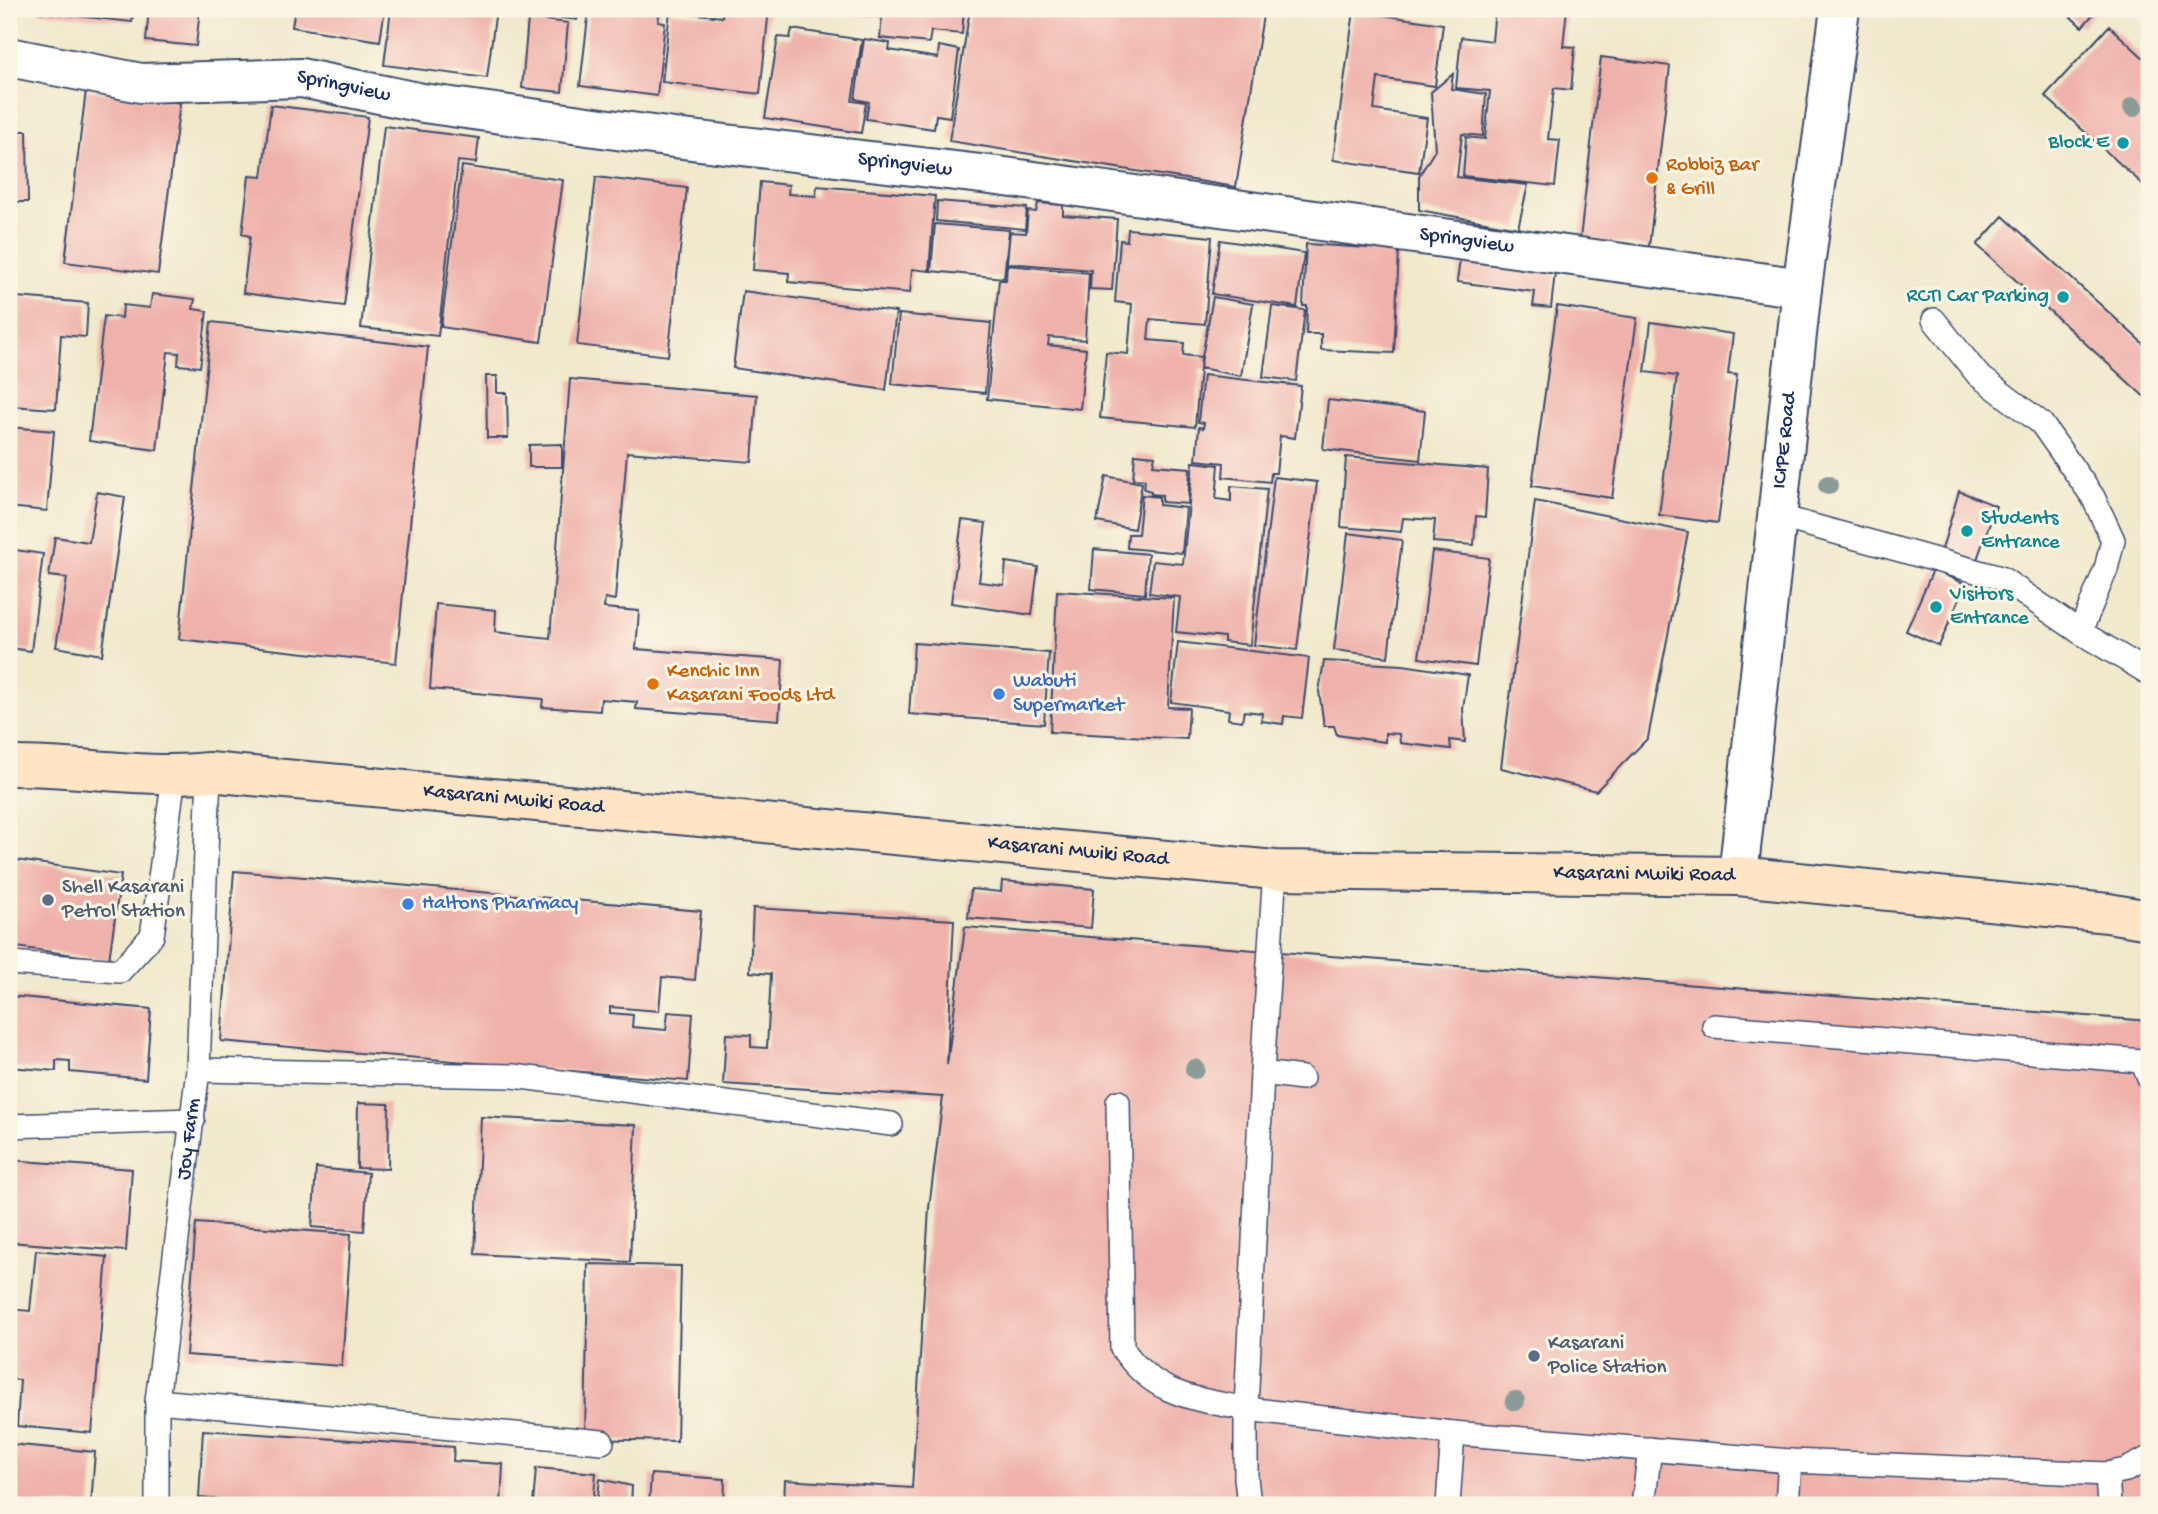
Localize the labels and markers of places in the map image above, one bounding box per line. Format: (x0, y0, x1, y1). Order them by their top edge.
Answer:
place label: Block E (2047, 131, 2110, 156)
marker: Block E (2115, 135, 2131, 151)
place label: Robbiz Bar & Grill (1666, 154, 1760, 203)
marker: Robbiz Bar & Grill (1644, 170, 1660, 186)
place label: RCTI Car Parking (1907, 285, 2049, 310)
marker: RCTI Car Parking (2055, 289, 2071, 305)
place label: Students Entrance (1981, 507, 2061, 556)
marker: Students Entrance (1959, 523, 1975, 539)
place label: Visitors Entrance (1949, 583, 2030, 632)
marker: Visitors Entrance (1928, 599, 1944, 615)
place label: Kenchic Inn Kasarani Foods Ltd (667, 660, 836, 709)
place label: Wabuti Supermarket (1013, 670, 1126, 719)
marker: Kenchic Inn Kasarani Foods Ltd (645, 676, 661, 692)
marker: Wabuti Supermarket (991, 686, 1007, 702)
place label: Shell Kasarani Petrol Station (61, 876, 185, 925)
marker: Shell Kasarani Petrol Station (40, 892, 56, 908)
place label: Haltons Pharmacy (422, 892, 578, 917)
marker: Haltons Pharmacy (400, 896, 416, 912)
place label: Kasarani Police Station (1547, 1332, 1667, 1381)
marker: Kasarani Police Station (1526, 1348, 1542, 1364)

